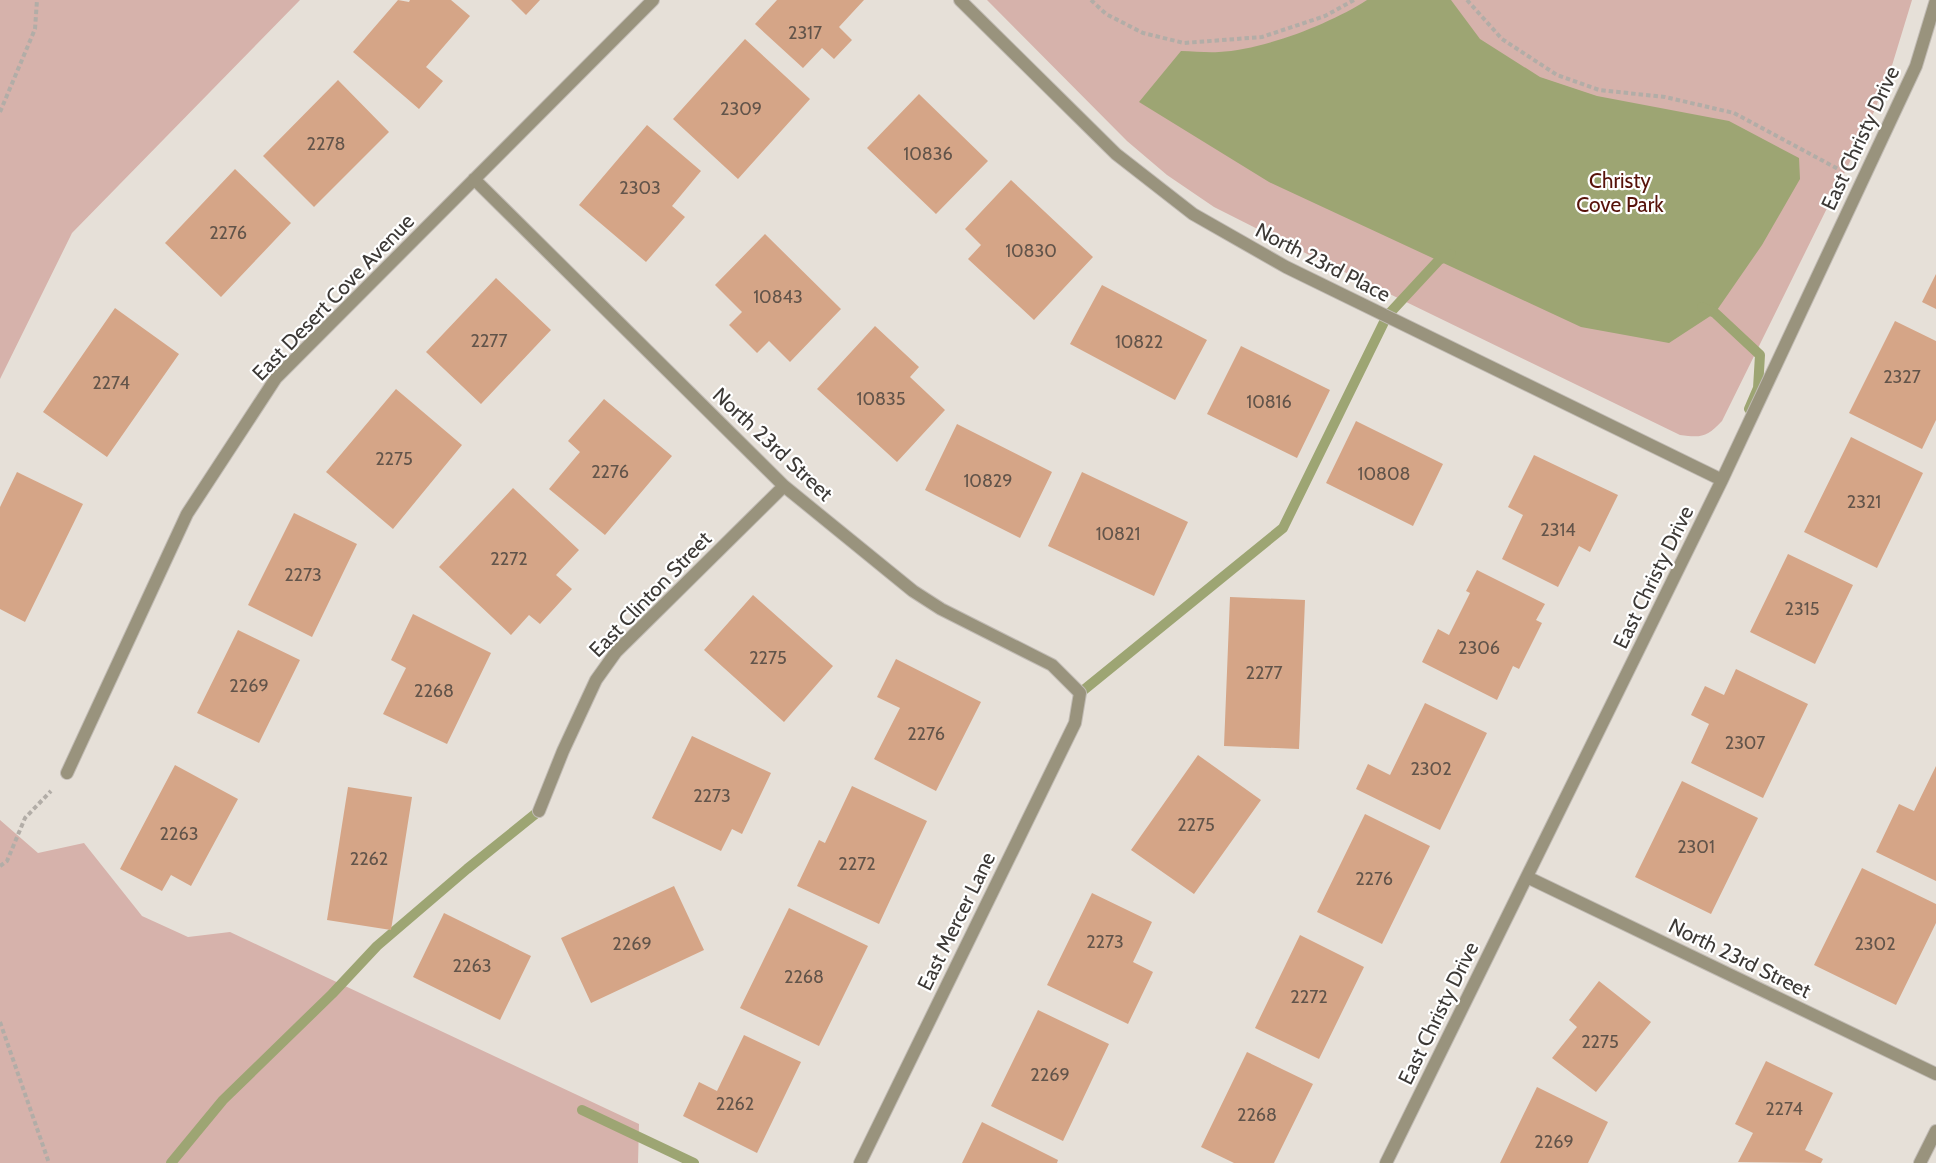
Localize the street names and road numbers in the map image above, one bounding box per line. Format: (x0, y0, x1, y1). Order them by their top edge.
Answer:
street label: East Christy Drive (1816, 62, 1904, 214)
street label: East Desert Cove Avenue (247, 208, 419, 386)
street label: North 23rd Place (1251, 217, 1395, 307)
street label: North 23rd Street (708, 382, 838, 506)
street label: East Christy Drive (1608, 501, 1698, 653)
street label: East Clinton Street (584, 526, 716, 662)
street label: East Mercer Lane (912, 848, 1000, 994)
street label: North 23rd Street (1665, 913, 1815, 1003)
street label: East Christy Drive (1393, 937, 1483, 1089)

